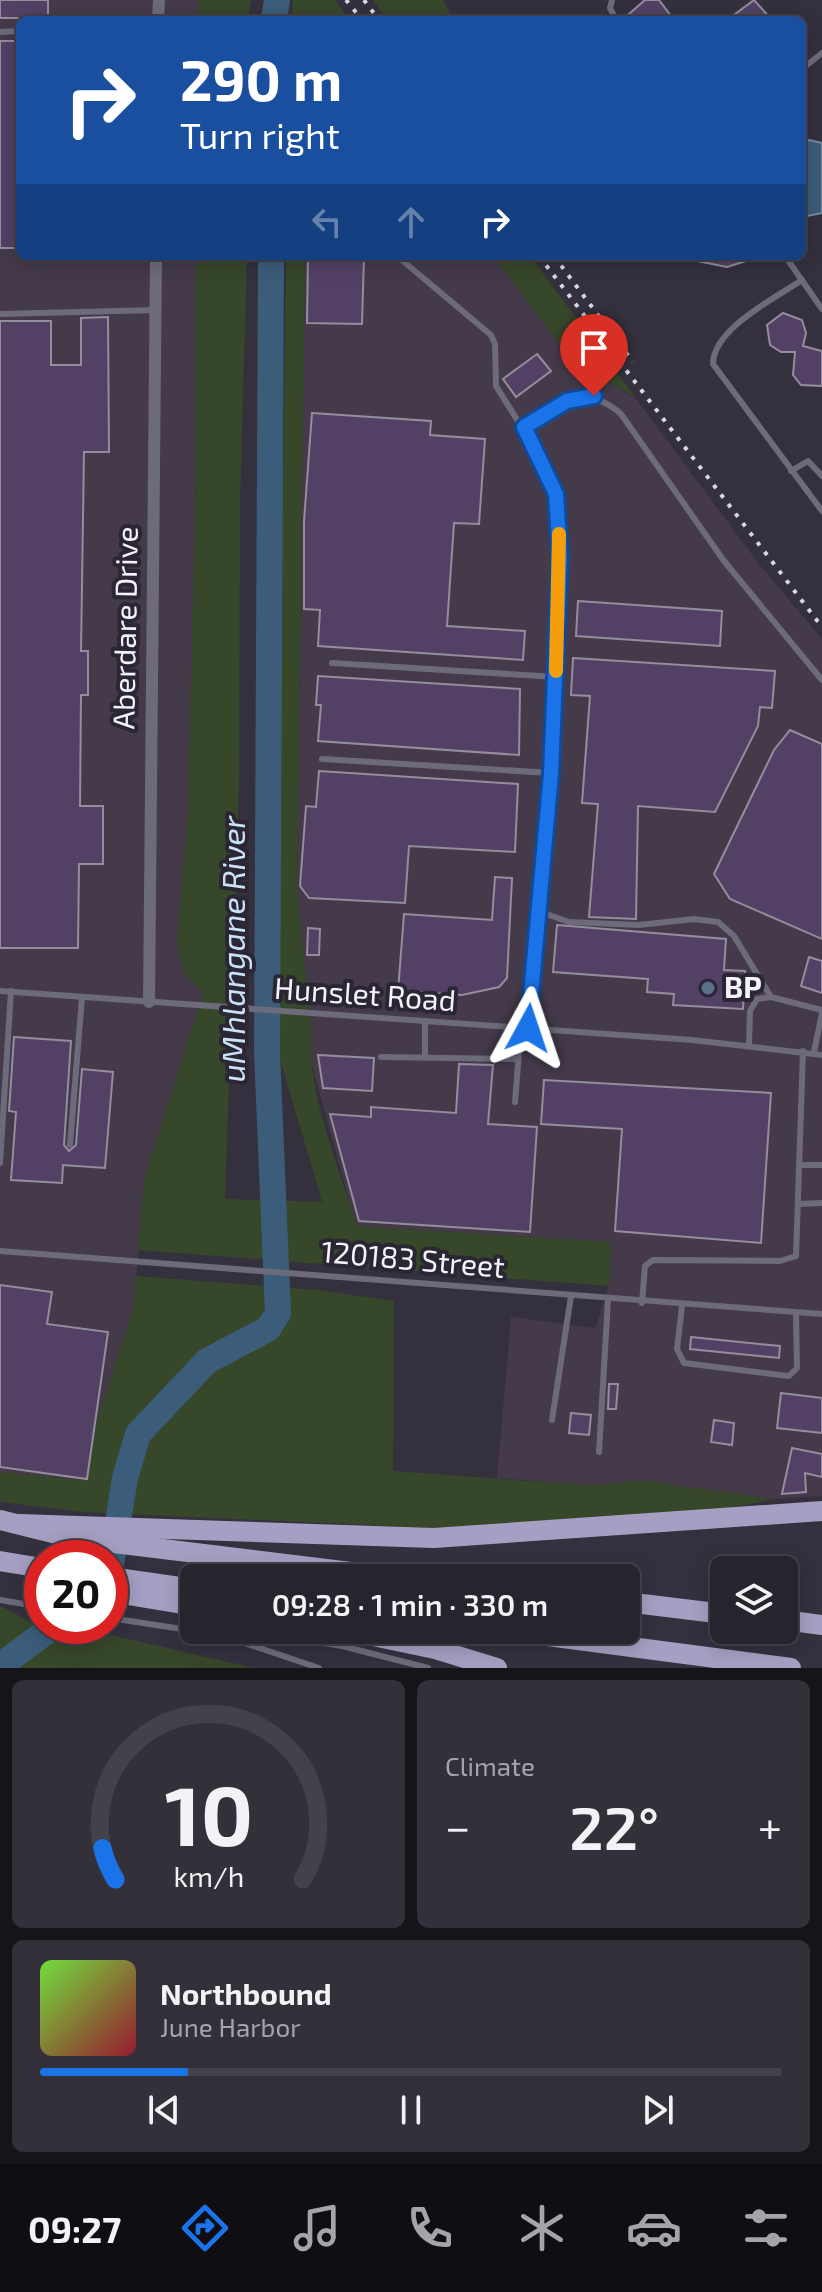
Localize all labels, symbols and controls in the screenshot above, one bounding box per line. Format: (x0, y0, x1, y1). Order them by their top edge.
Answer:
text: 290 m (180, 45, 342, 112)
icon: right (48, 48, 152, 152)
text: Turn right (180, 113, 340, 156)
icon: left (305, 200, 349, 244)
icon: ahead (389, 200, 433, 244)
icon: right (473, 200, 517, 244)
pin (560, 314, 628, 396)
icon: arrive (572, 326, 616, 370)
street label: Aberdare Drive (104, 526, 144, 730)
water label: uMhlangane River (213, 814, 252, 1082)
place label: BP (724, 968, 762, 1004)
street label: Hunslet Road (273, 969, 457, 1017)
marker: BP (699, 979, 717, 997)
position arrow (486, 986, 570, 1070)
street label: 120183 Street (320, 1232, 506, 1284)
speed limit sign: 20 (24, 1540, 128, 1644)
map controls (710, 1556, 798, 1644)
button: layers (710, 1556, 798, 1644)
text: 09:28 · 1 min · 330 m (272, 1586, 548, 1622)
text: Climate (445, 1750, 535, 1781)
text: 10 (164, 1763, 253, 1863)
text: 22° (569, 1790, 659, 1862)
text: − (445, 1799, 471, 1852)
text: + (758, 1799, 782, 1852)
text: km/h (173, 1858, 244, 1893)
text: Northbound (160, 1975, 332, 2011)
text: June Harbor (160, 2011, 301, 2042)
icon: previous (142, 2088, 186, 2132)
icon: pause (389, 2088, 433, 2132)
icon: next (636, 2088, 680, 2132)
icon: directions (177, 2200, 233, 2256)
icon: music (289, 2200, 345, 2256)
icon: phone (402, 2200, 458, 2256)
icon: climate (514, 2200, 570, 2256)
icon: car (626, 2200, 682, 2256)
icon: filters (738, 2200, 794, 2256)
text: 09:27 (28, 2207, 121, 2250)

